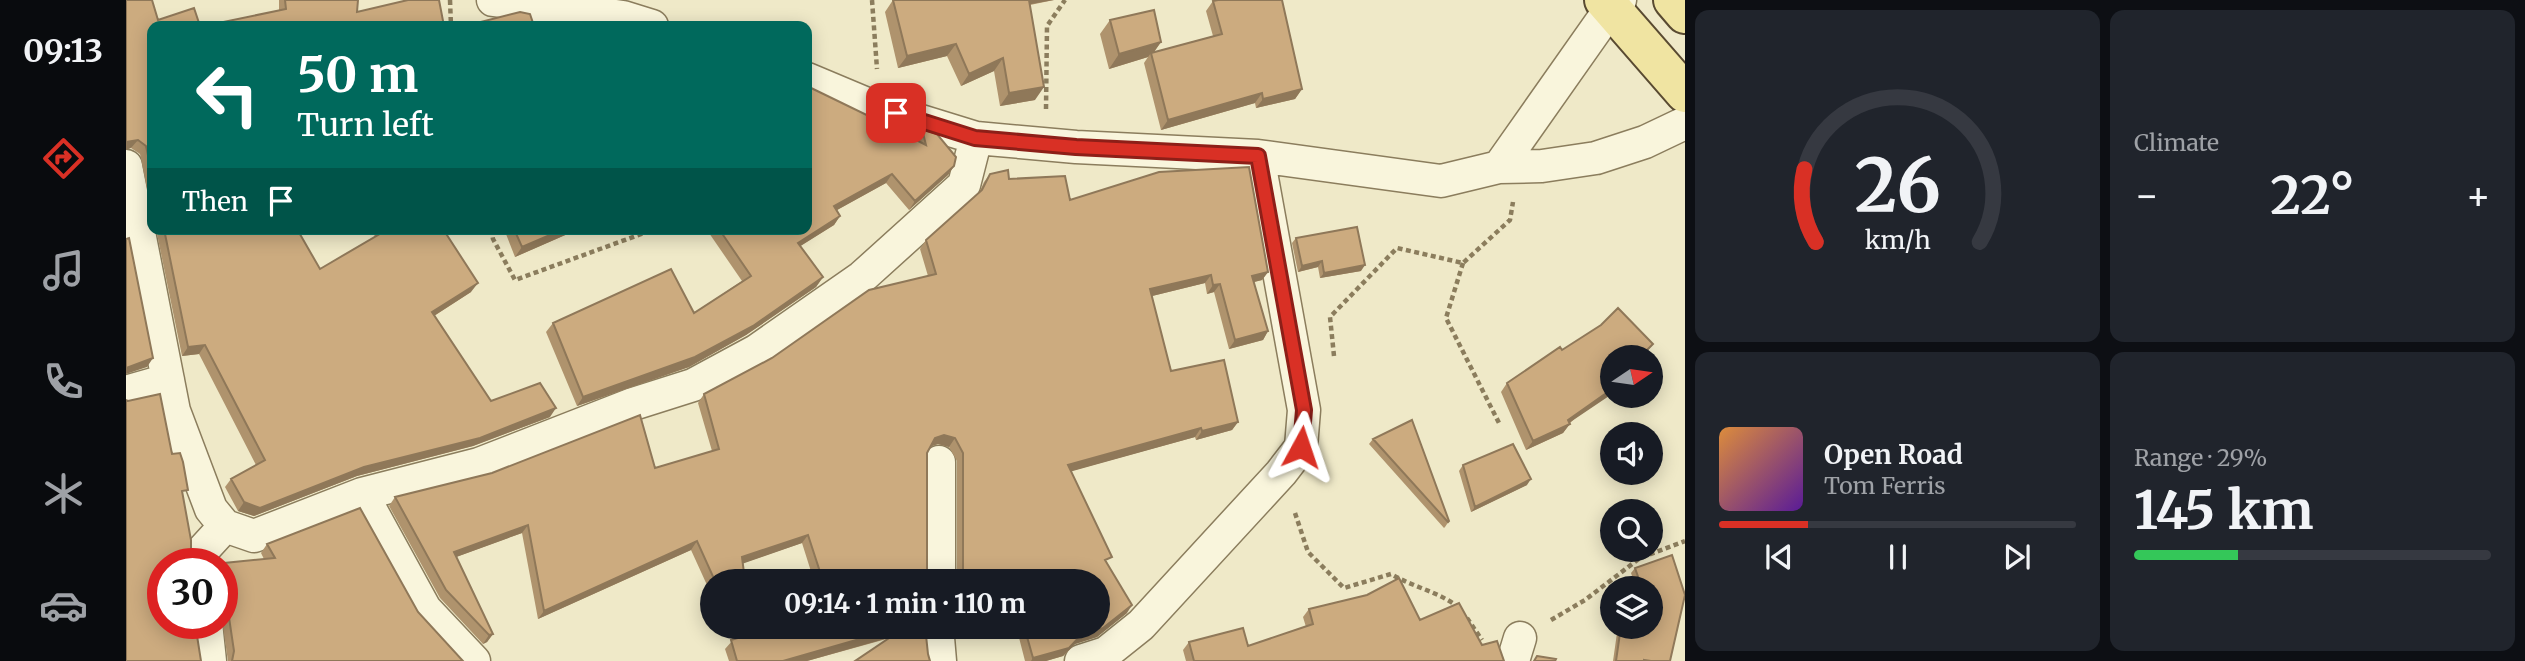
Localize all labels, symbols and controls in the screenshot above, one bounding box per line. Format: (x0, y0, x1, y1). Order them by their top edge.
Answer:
text: 09:13 (23, 31, 103, 71)
text: 50 m (297, 44, 418, 105)
icon: left (182, 49, 273, 140)
pin (866, 83, 926, 143)
icon: arrive (877, 94, 915, 132)
text: Turn left (297, 105, 434, 145)
text: Climate (2134, 128, 2219, 157)
icon: directions (39, 134, 88, 183)
text: 26 (1854, 140, 1941, 232)
text: 22° (2270, 163, 2355, 228)
text: − (2134, 172, 2159, 219)
text: + (2466, 172, 2491, 219)
icon: arrive (262, 182, 300, 220)
text: Then (182, 185, 248, 218)
text: km/h (1864, 224, 1931, 256)
icon: music (39, 246, 88, 295)
north arrow (1600, 345, 1662, 408)
map controls (1600, 345, 1663, 639)
icon: phone (39, 357, 88, 406)
position arrow (1264, 410, 1338, 484)
button: sound (1600, 422, 1663, 485)
text: Open Road (1824, 438, 1963, 471)
text: Range · 29% (2134, 443, 2267, 472)
icon: climate (39, 469, 88, 518)
text: Tom Ferris (1824, 471, 1946, 500)
text: 145 km (2134, 478, 2313, 543)
button: search (1600, 499, 1663, 562)
icon: previous (1760, 538, 1798, 576)
icon: pause (1879, 538, 1917, 576)
icon: next (1998, 538, 2036, 576)
speed limit sign: 30 (147, 548, 238, 639)
button: layers (1600, 576, 1663, 639)
icon: car (39, 581, 88, 630)
text: 09:14 · 1 min · 110 m (784, 587, 1026, 620)

